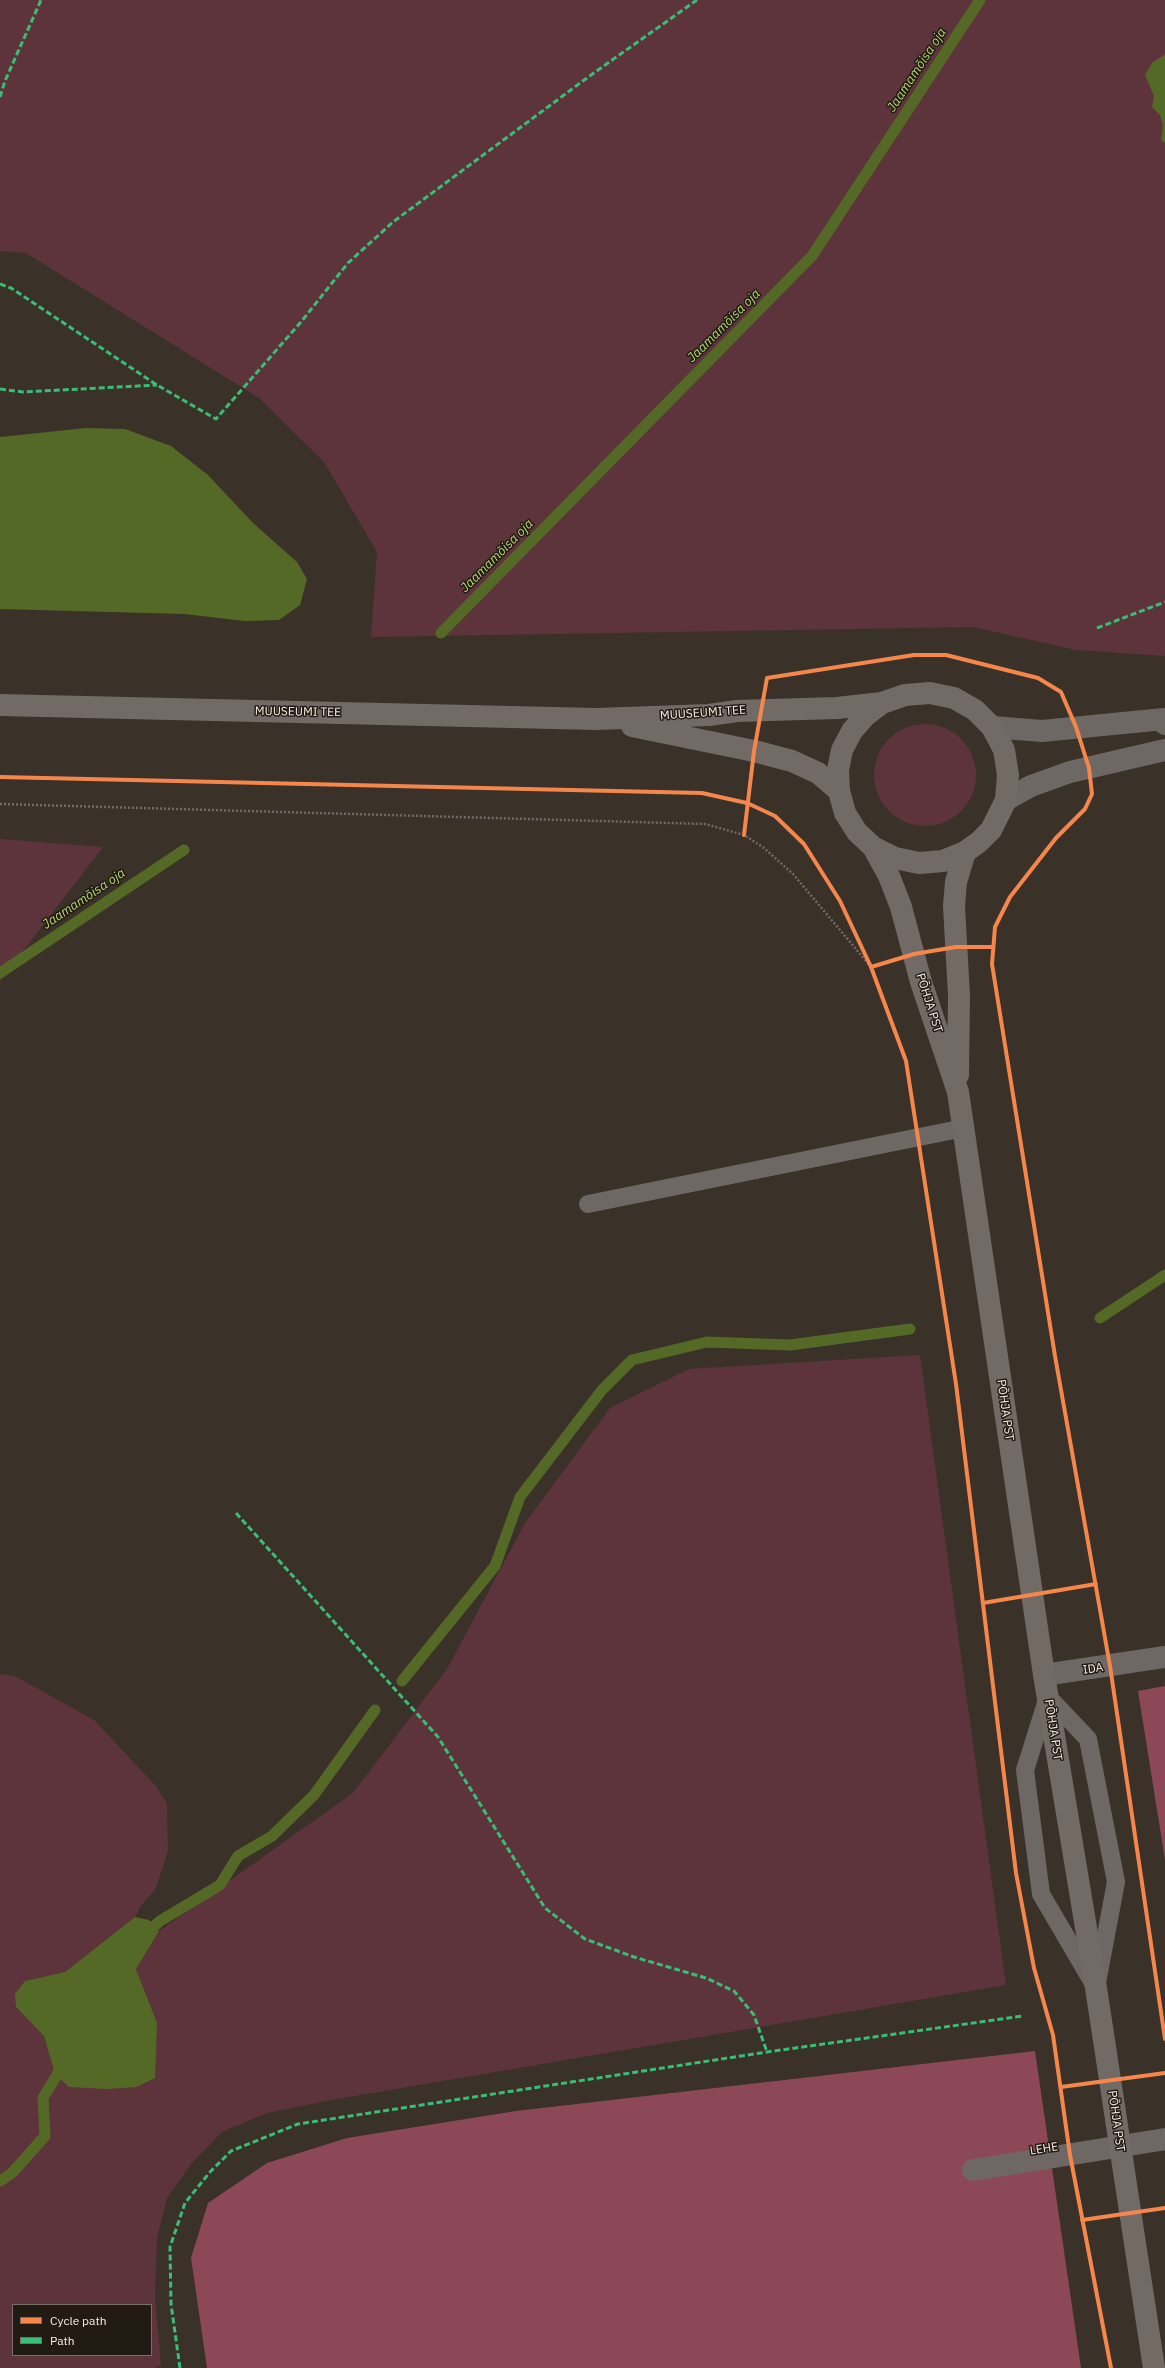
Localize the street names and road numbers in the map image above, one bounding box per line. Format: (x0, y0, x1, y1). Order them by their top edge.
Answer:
street label: MUUSEUMI TEE (659, 703, 747, 723)
street label: MUUSEUMI TEE (255, 704, 341, 720)
street label: PÕHJA PST (913, 971, 945, 1035)
street label: PÕHJA PST (994, 1378, 1016, 1442)
street label: IDA (1082, 1660, 1104, 1678)
street label: PÕHJA PST (1041, 1698, 1065, 1762)
street label: PÕHJA PST (1105, 2089, 1127, 2153)
street label: LEHE (1029, 2140, 1059, 2158)

